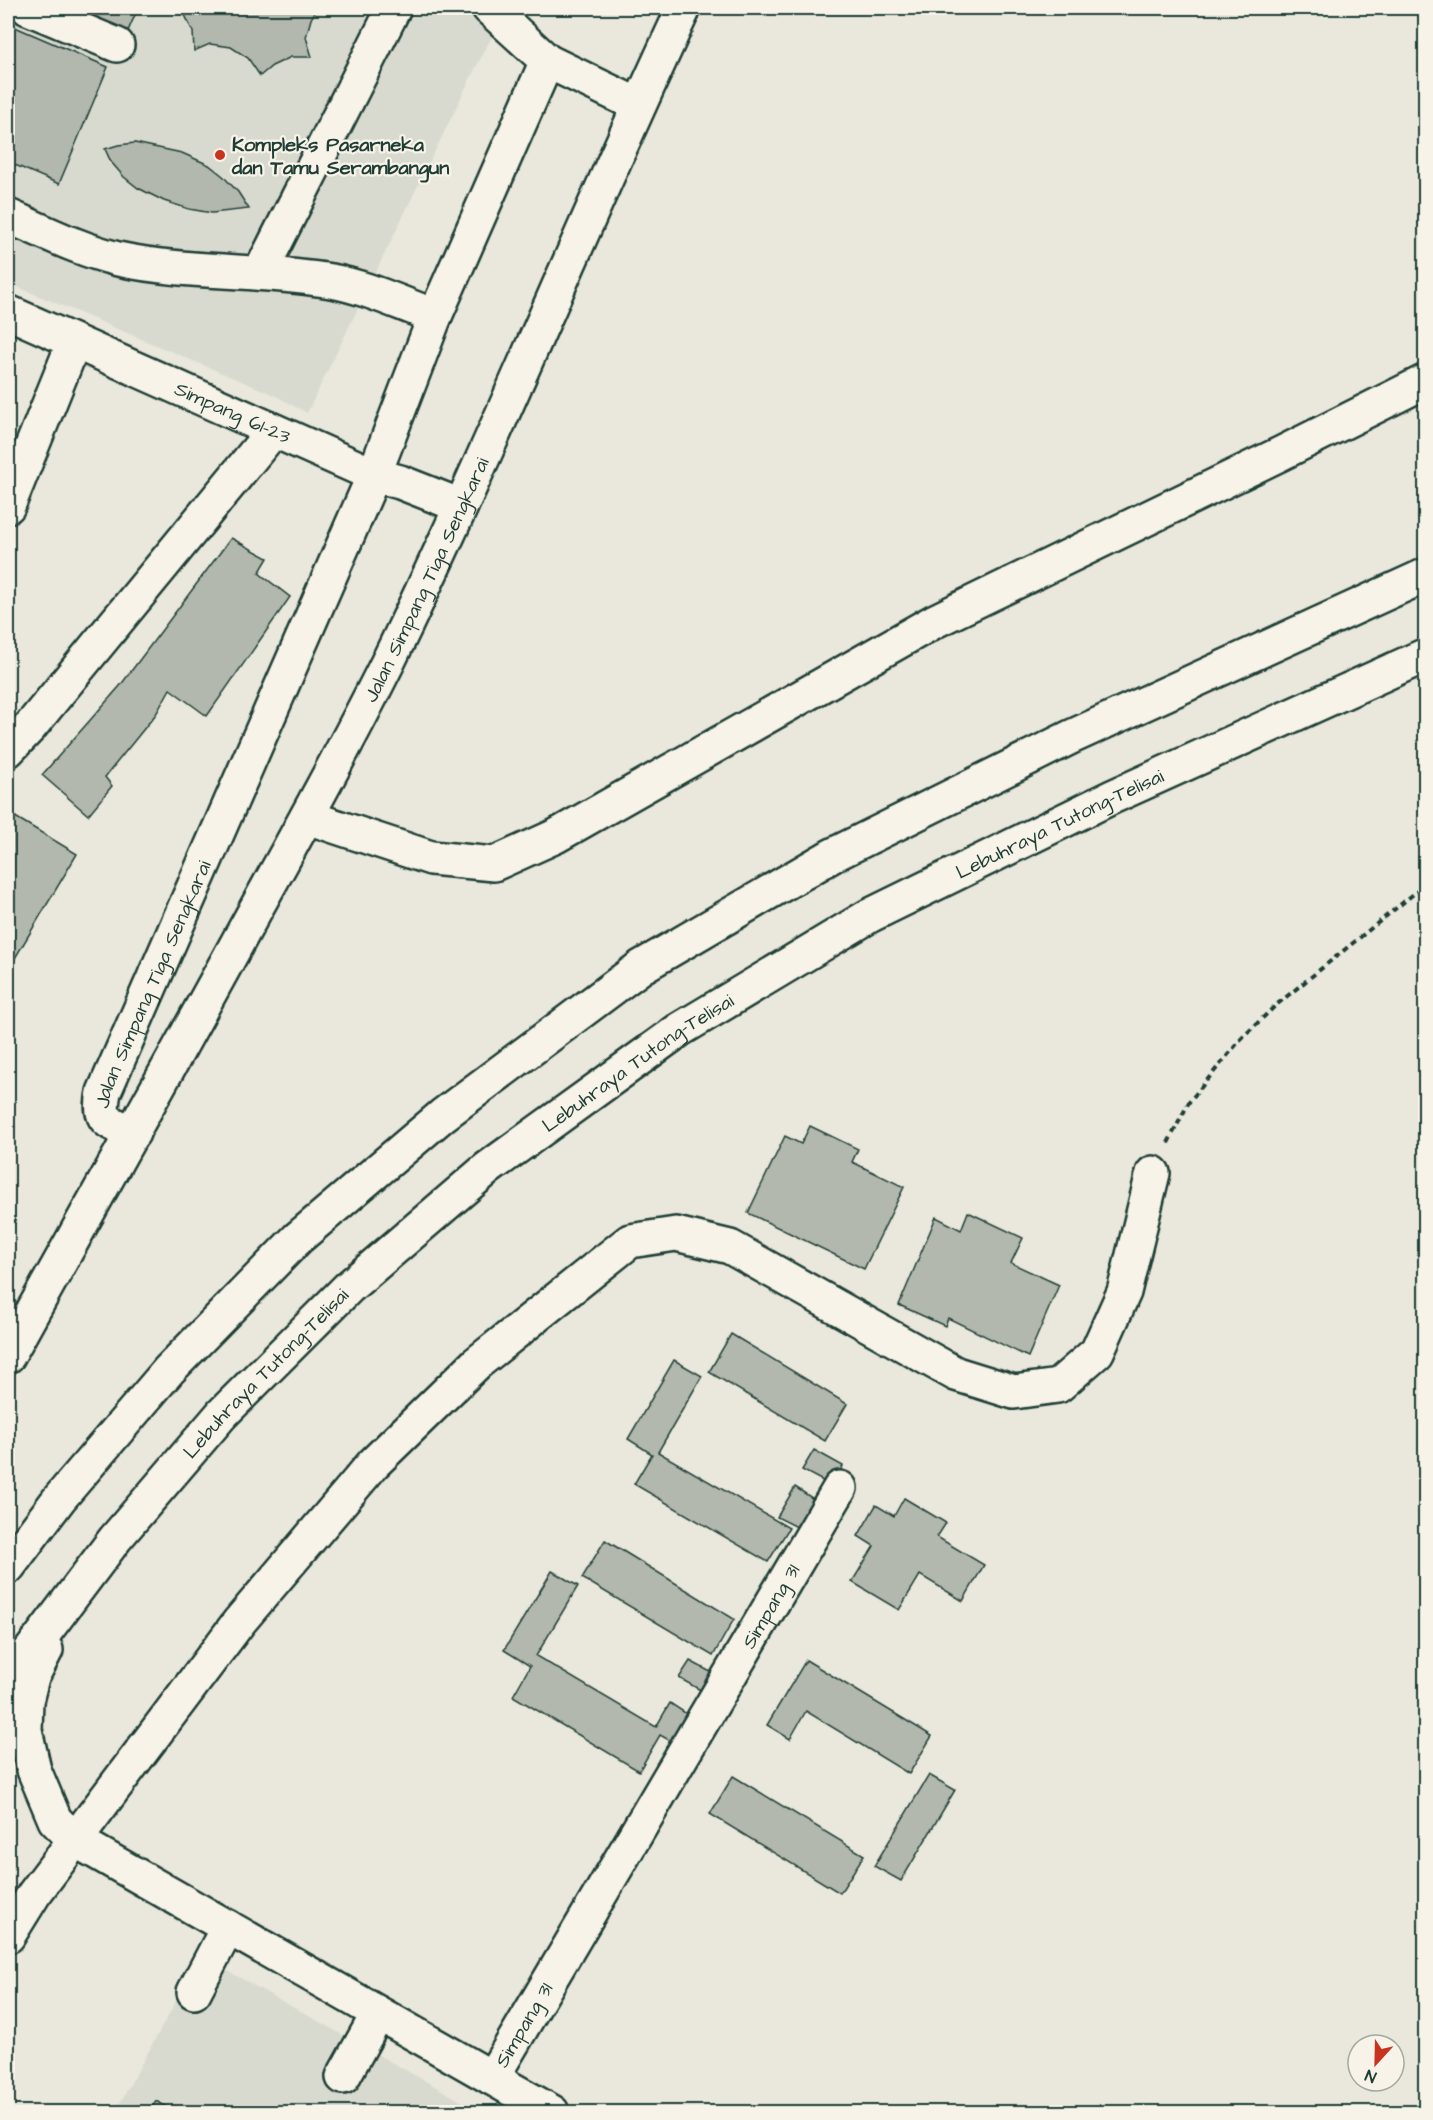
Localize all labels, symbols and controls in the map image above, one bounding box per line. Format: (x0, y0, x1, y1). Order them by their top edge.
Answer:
place label: Kompleks Pasarneka dan Tamu Serambangun (231, 131, 449, 183)
marker: Kompleks Pasarneka dan Tamu Serambangun (213, 148, 227, 162)
street label: Simpang 61-23 (170, 375, 295, 451)
street label: Jalan Simpang Tiga Sengkarai (357, 453, 496, 707)
street label: Lebuhraya Tutong–Telisai (951, 762, 1168, 886)
street label: Jalan Simpang Tiga Sengkarai (89, 856, 219, 1109)
street label: Lebuhraya Tutong–Telisai (537, 987, 739, 1140)
street label: Lebuhraya Tutong–Telisai (177, 1282, 355, 1465)
street label: Simpang 31 (735, 1559, 807, 1654)
street label: Simpang 31 (488, 1977, 560, 2073)
north arrow (1346, 2033, 1406, 2093)
text: N (1362, 2064, 1380, 2088)

